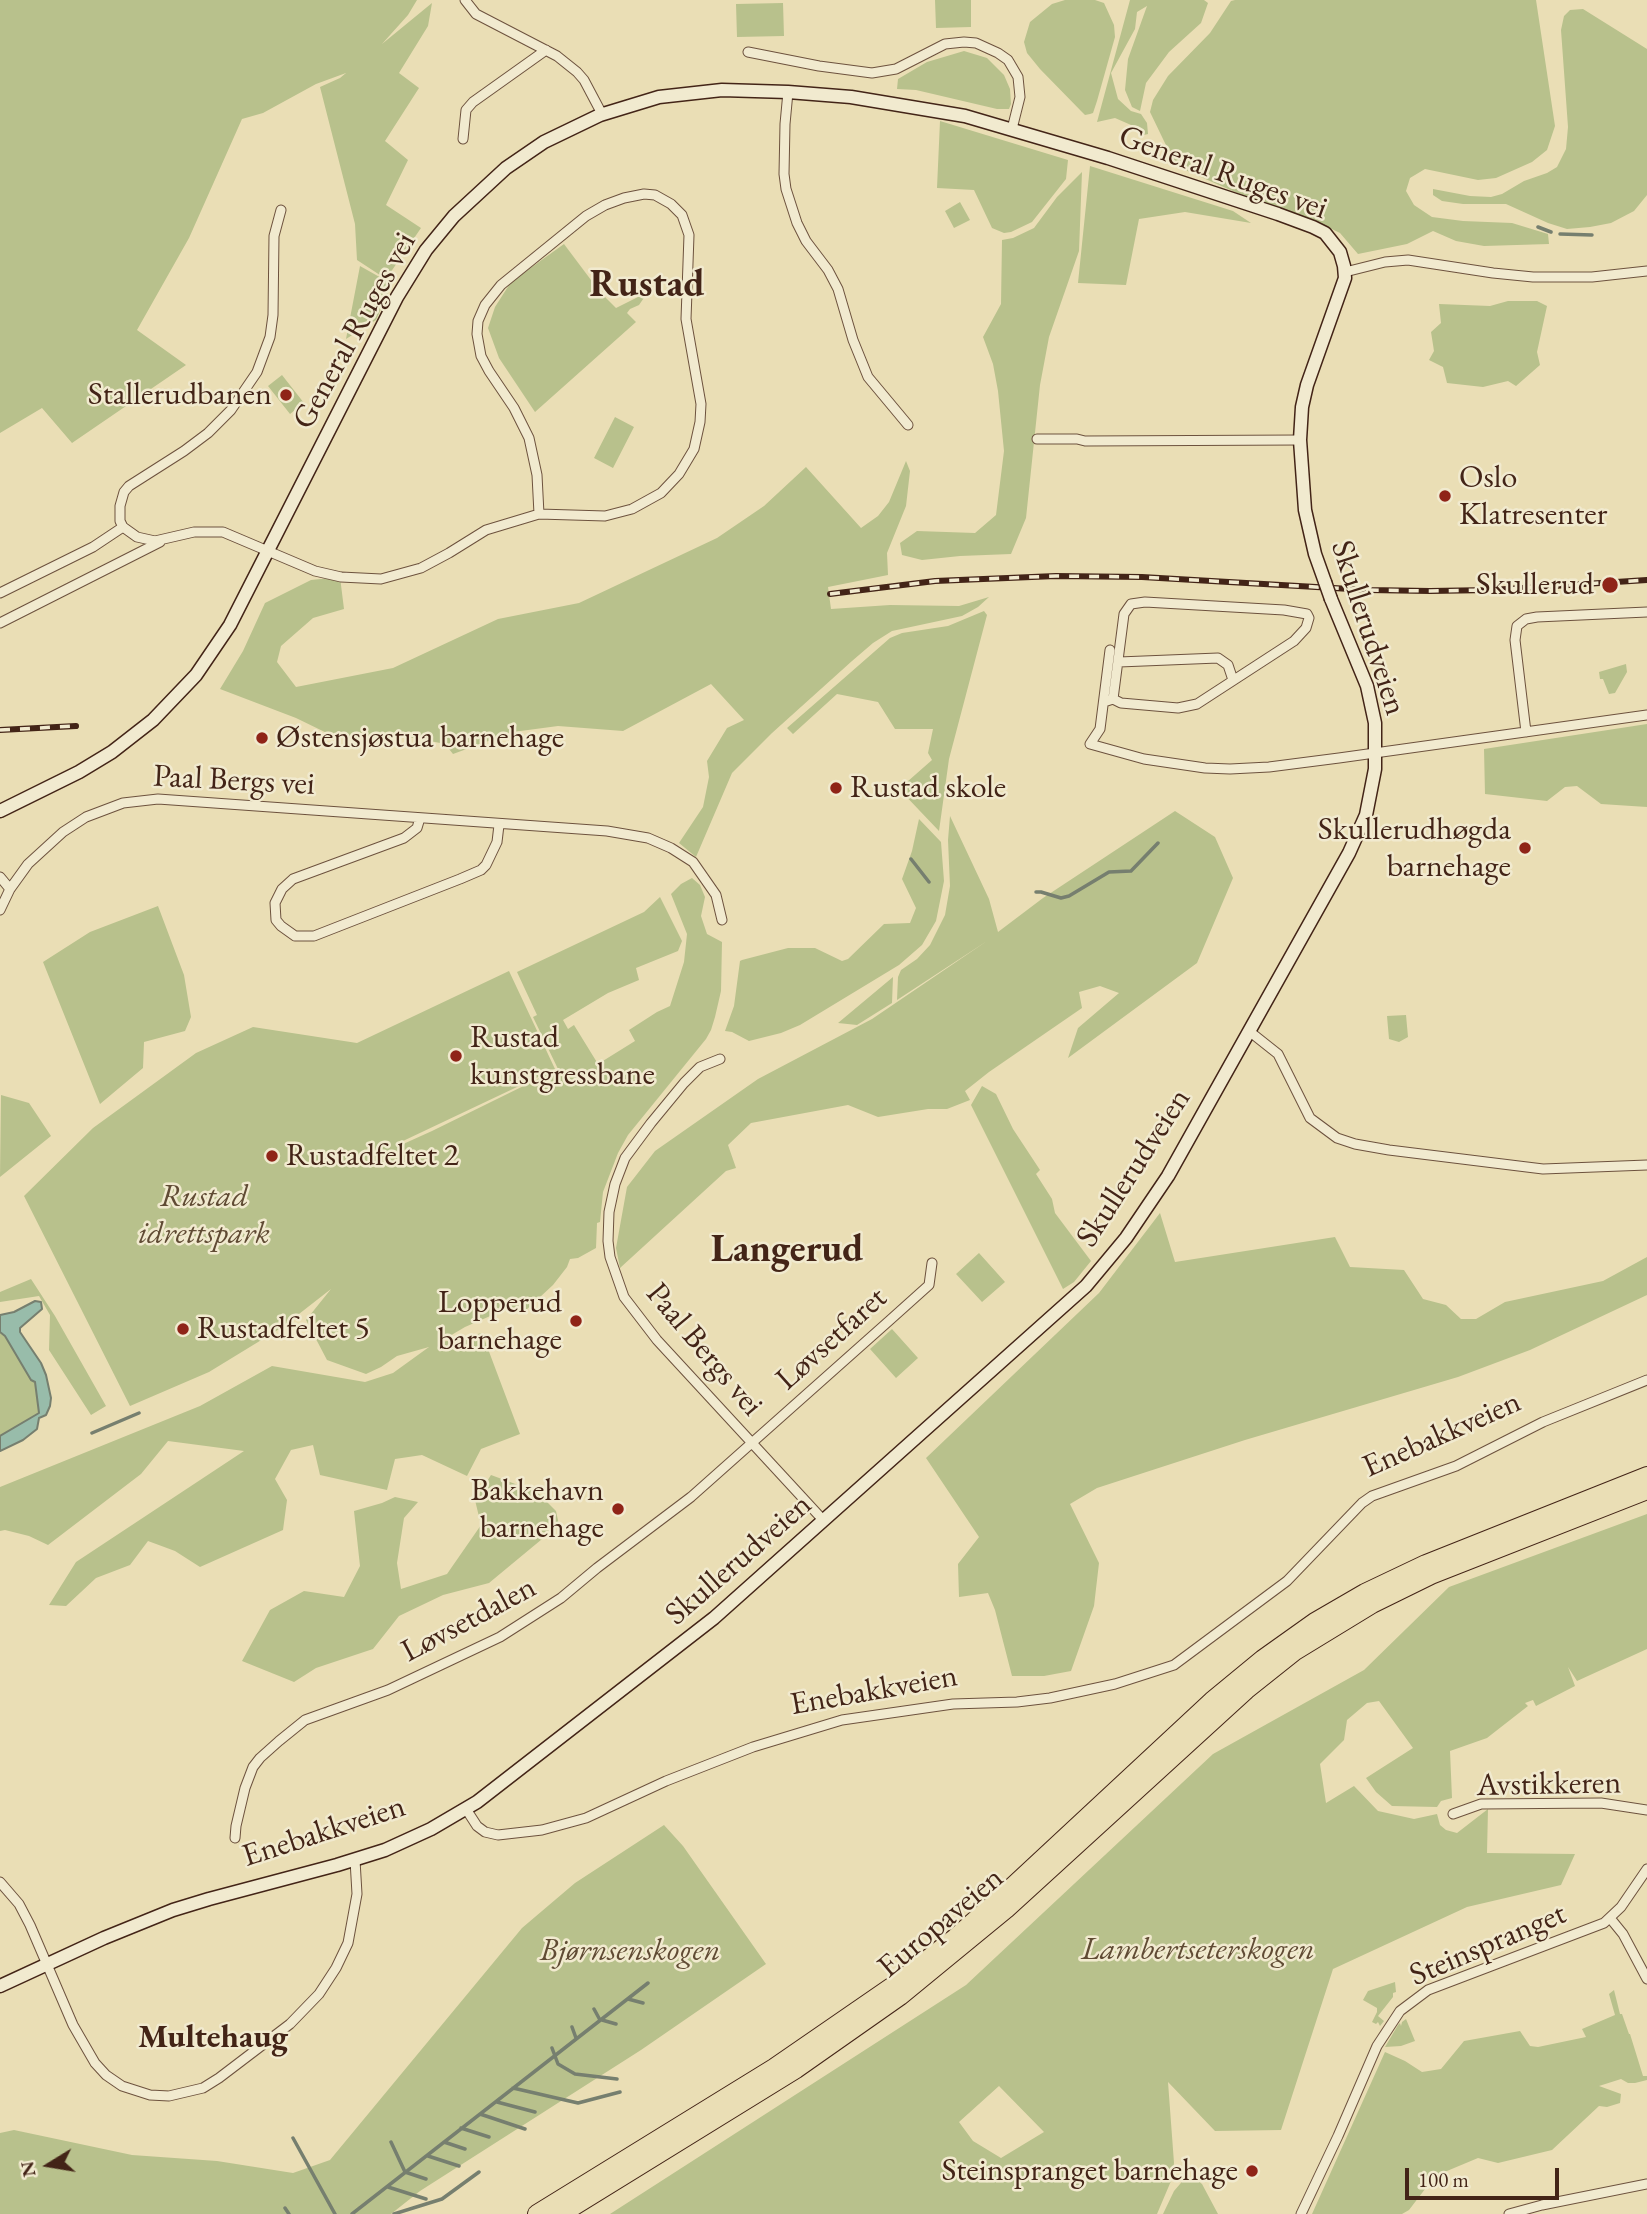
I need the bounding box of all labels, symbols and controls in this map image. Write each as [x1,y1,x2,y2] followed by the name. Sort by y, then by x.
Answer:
[1114,117,1332,229] street label: General Ruges vei
[285,226,425,436] street label: General Ruges vei
[590,263,704,309] district label: Rustad
[88,376,272,414] place label: Stallerudbanen
[278,387,294,403] marker: Stallerudbanen
[1459,459,1607,534] place label: Oslo Klatresenter
[1437,488,1453,504] marker: Oslo Klatresenter
[1322,536,1414,720] street label: Skullerudveien
[1476,566,1594,604] place label: Skullerud
[1600,575,1620,595] marker: Skullerud
[276,719,564,757] place label: Østensjøstua barnehage
[254,730,270,746] marker: Østensjøstua barnehage
[152,758,316,804] street label: Paal Bergs vei
[850,769,1006,807] place label: Rustad skole
[828,780,844,796] marker: Rustad skole
[1318,811,1511,886] place label: Skullerudhøgda barnehage
[1517,840,1533,856] marker: Skullerudhøgda barnehage
[470,1019,655,1094] place label: Rustad kunstgressbane
[448,1048,464,1064] marker: Rustad kunstgressbane
[1069,1082,1199,1254] street label: Skullerudveien
[286,1137,459,1175] place label: Rustadfeltet 2
[264,1148,280,1164] marker: Rustadfeltet 2
[138,1178,270,1253] park label: Rustad idrettspark
[711,1228,863,1274] district label: Langerud
[637,1276,771,1424] street label: Paal Bergs vei
[769,1279,895,1399] street label: Løvsetfaret
[438,1284,562,1359] place label: Lopperud barnehage
[197,1310,370,1348] place label: Rustadfeltet 5
[568,1313,584,1329] marker: Lopperud barnehage
[175,1321,191,1337] marker: Rustadfeltet 5
[1357,1383,1527,1487] street label: Enebakkveien
[470,1472,604,1547] place label: Bakkehavn barnehage
[658,1486,820,1634] street label: Skullerudveien
[610,1501,626,1517] marker: Bakkehavn barnehage
[395,1569,543,1671] street label: Løvsetdalen
[787,1657,961,1725] street label: Enebakkveien
[1476,1765,1622,1805] street label: Avstikkeren
[238,1788,410,1876] street label: Enebakkveien
[870,1859,1012,1987] street label: Europaveien
[1404,1895,1572,1995] street label: Steinspranget
[1081,1931,1315,1969] park label: Lambertseterskogen
[540,1932,720,1970] park label: Bjørnsenskogen
[138,2018,288,2058] district label: Multehaug
[14,2130,84,2200] north arrow
[941,2152,1238,2190] place label: Steinspranget barnehage
[1409,2154,1563,2198] scale bar
[14,2159,42,2179] text: N
[1244,2163,1260,2179] marker: Steinspranget barnehage
[1418,2166,1469,2193] text: 100 m

